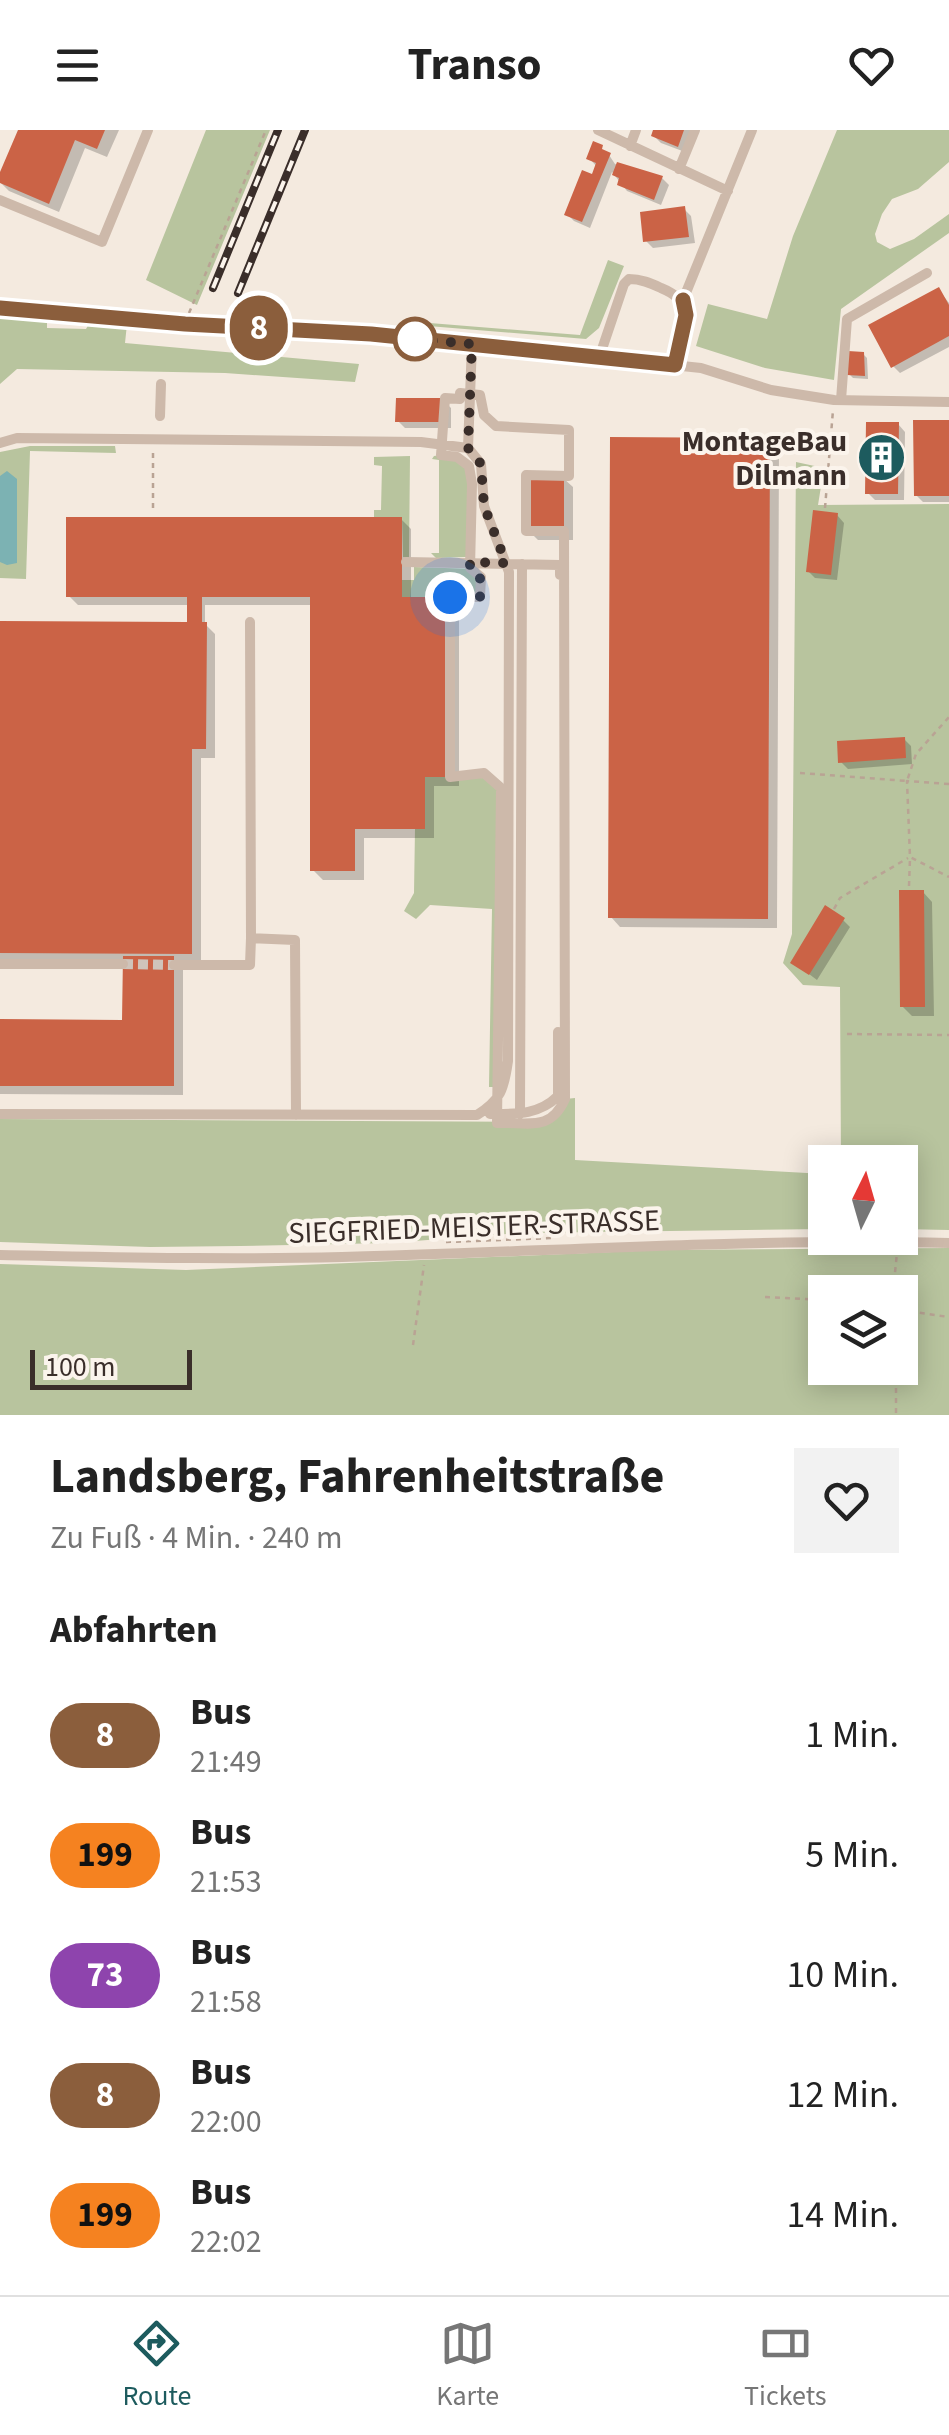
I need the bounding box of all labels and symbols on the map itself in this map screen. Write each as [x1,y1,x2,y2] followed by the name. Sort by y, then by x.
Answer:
[226,296,292,360] line badge: 8
[394,318,436,360] unlabelled marker
[682,420,847,497] place label: MontageBau Dilmann
[856,432,908,484] building icon: MontageBau Dilmann
[425,572,475,622] your location
[808,1145,918,1255] north arrow
[288,1199,660,1255] street label: SIEGFRIED-MEISTER-STRASSE
[30,1345,192,1390] scale bar

